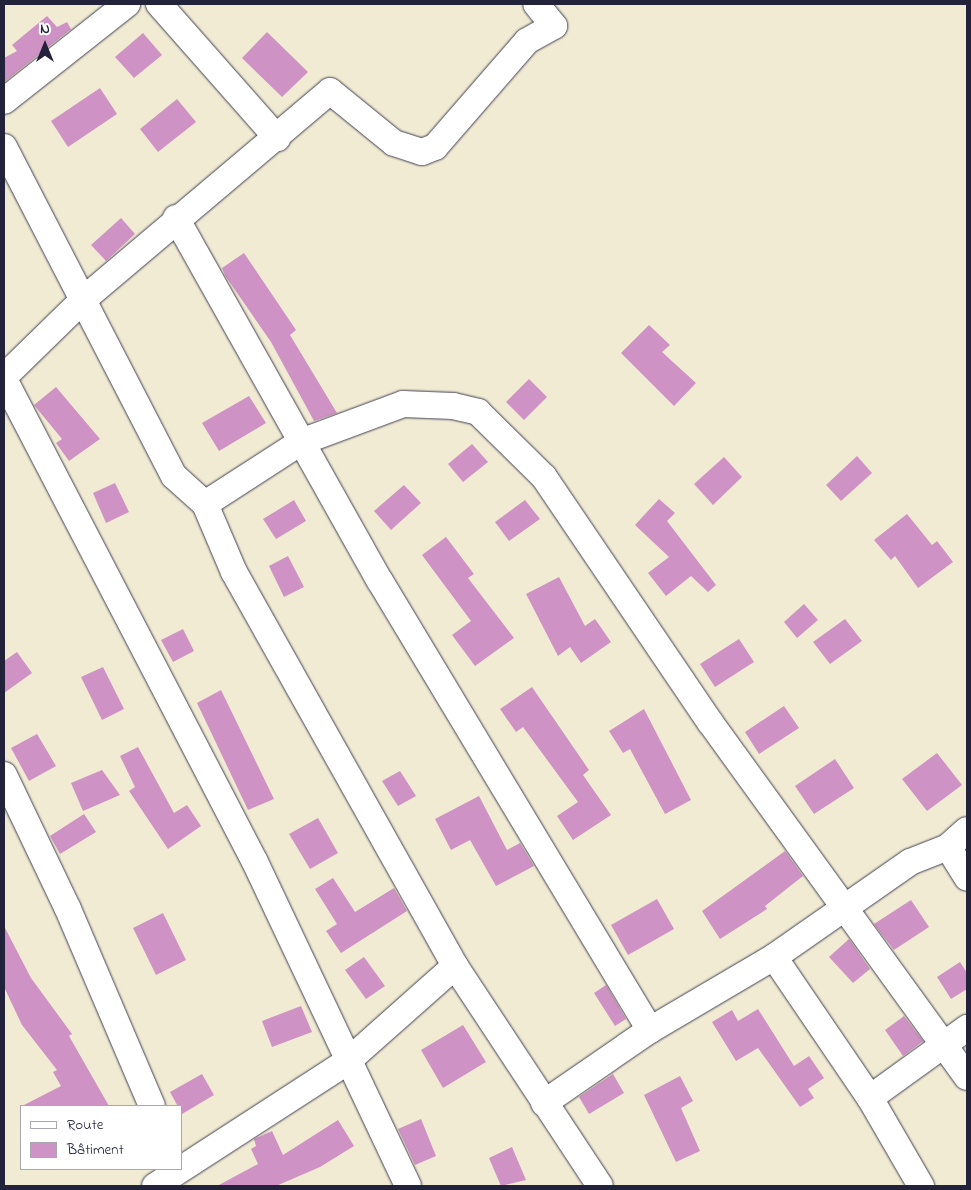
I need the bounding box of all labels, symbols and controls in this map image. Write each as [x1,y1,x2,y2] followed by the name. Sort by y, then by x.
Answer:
[40,19,50,40] text: N
[20,20,70,70] north arrow
[20,1105,182,1170] legend
[67,1114,103,1136] text: Route
[67,1139,124,1161] text: Bâtiment

